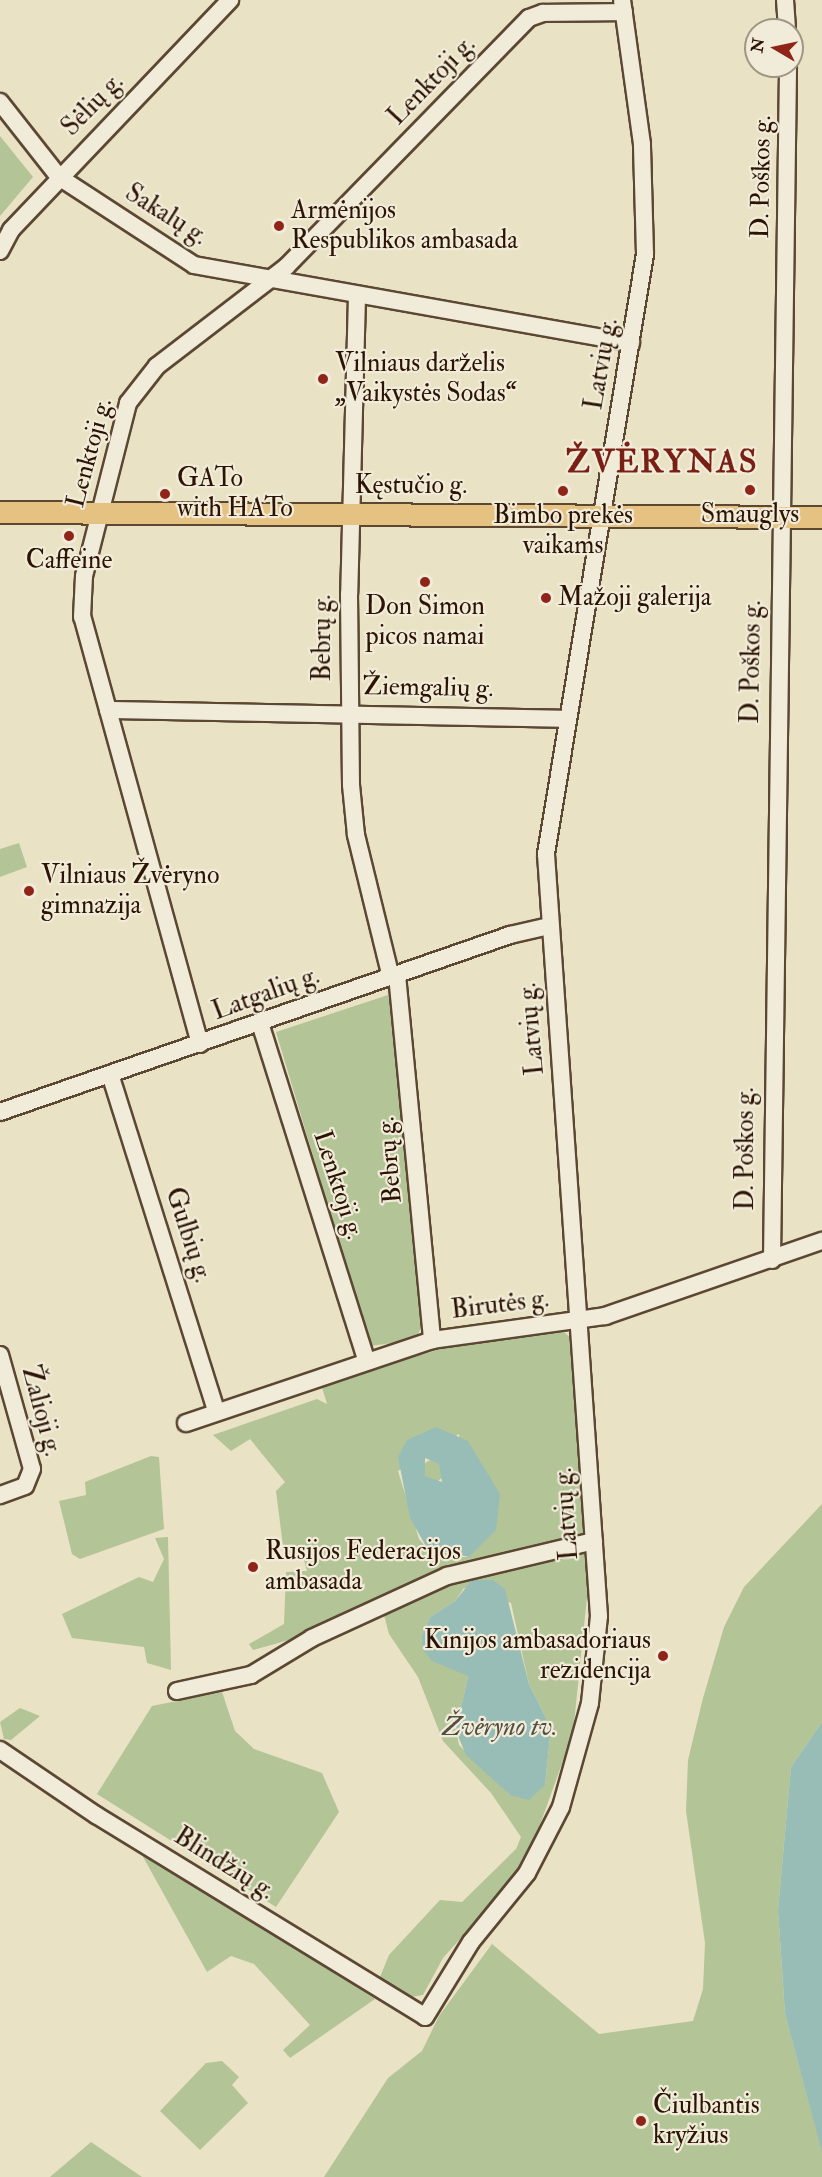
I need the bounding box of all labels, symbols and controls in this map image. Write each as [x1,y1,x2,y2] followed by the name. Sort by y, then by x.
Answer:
[744,18,804,78] north arrow
[382,30,482,132] street label: Lenktoji g.
[747,37,769,54] text: N
[56,67,130,143] street label: Sėlių g.
[745,115,779,239] street label: D. Poškos g.
[119,178,213,252] street label: Sakalų g.
[291,195,518,256] place label: Armėnijos Respublikos ambasada
[272,219,286,233] marker: Armėnijos Respublikos ambasada
[579,316,625,412] street label: Latvių g.
[335,348,517,410] place label: Vilniaus darželis „Vaikystės Sodas“
[316,372,330,386] marker: Vilniaus darželis „Vaikystės Sodas“
[60,395,120,511] street label: Lenktoji g.
[566,443,758,481] district label: ŽVĖRYNAS
[177,463,293,524] place label: GATo with HATo
[355,470,467,502] street label: Kęstučio g.
[743,483,757,497] marker: Smauglys
[556,484,570,498] marker: Bimbo prekės vaikams
[158,487,172,501] marker: GATo with HATo
[701,499,799,531] place label: Smauglys
[493,500,633,562] place label: Bimbo prekės vaikams
[62,529,76,543] marker: Caffeine
[26,545,112,577] place label: Caffeine
[418,575,432,589] marker: Don Simon picos namai
[558,582,711,614] place label: Mažoji galerija
[365,591,485,652] place label: Don Simon picos namai
[539,591,553,605] marker: Mažoji galerija
[307,595,339,681] street label: Bebrų g.
[735,600,769,724] street label: D. Poškos g.
[362,671,494,705] street label: Žiemgalių g.
[41,860,219,922] place label: Vilniaus Žvėryno gimnazija
[22,884,36,898] marker: Vilniaus Žvėryno gimnazija
[208,960,324,1028] street label: Latgalių g.
[512,982,552,1076] street label: Latvių g.
[730,1087,762,1211] street label: D. Poškos g.
[371,1115,409,1205] street label: Bebrų g.
[306,1127,370,1243] street label: Lenktoji g.
[158,1184,218,1286] street label: Gulbių g.
[449,1284,551,1326] street label: Birutės g.
[14,1362,68,1460] street label: Žalioji g.
[548,1467,586,1561] street label: Latvių g.
[265,1536,461,1598] place label: Rusijos Federacijos ambasada
[246,1560,260,1574] marker: Rusijos Federacijos ambasada
[424,1625,651,1686] place label: Kinijos ambasadoriaus rezidencija
[656,1649,670,1663] marker: Kinijos ambasadoriaus rezidencija
[443,1711,557,1743] water label: Žvėryno tv.
[168,1821,280,1907] street label: Blindžių g.
[653,2090,760,2152] place label: Čiulbantis kryžius
[634,2114,648,2128] marker: Čiulbantis kryžius

